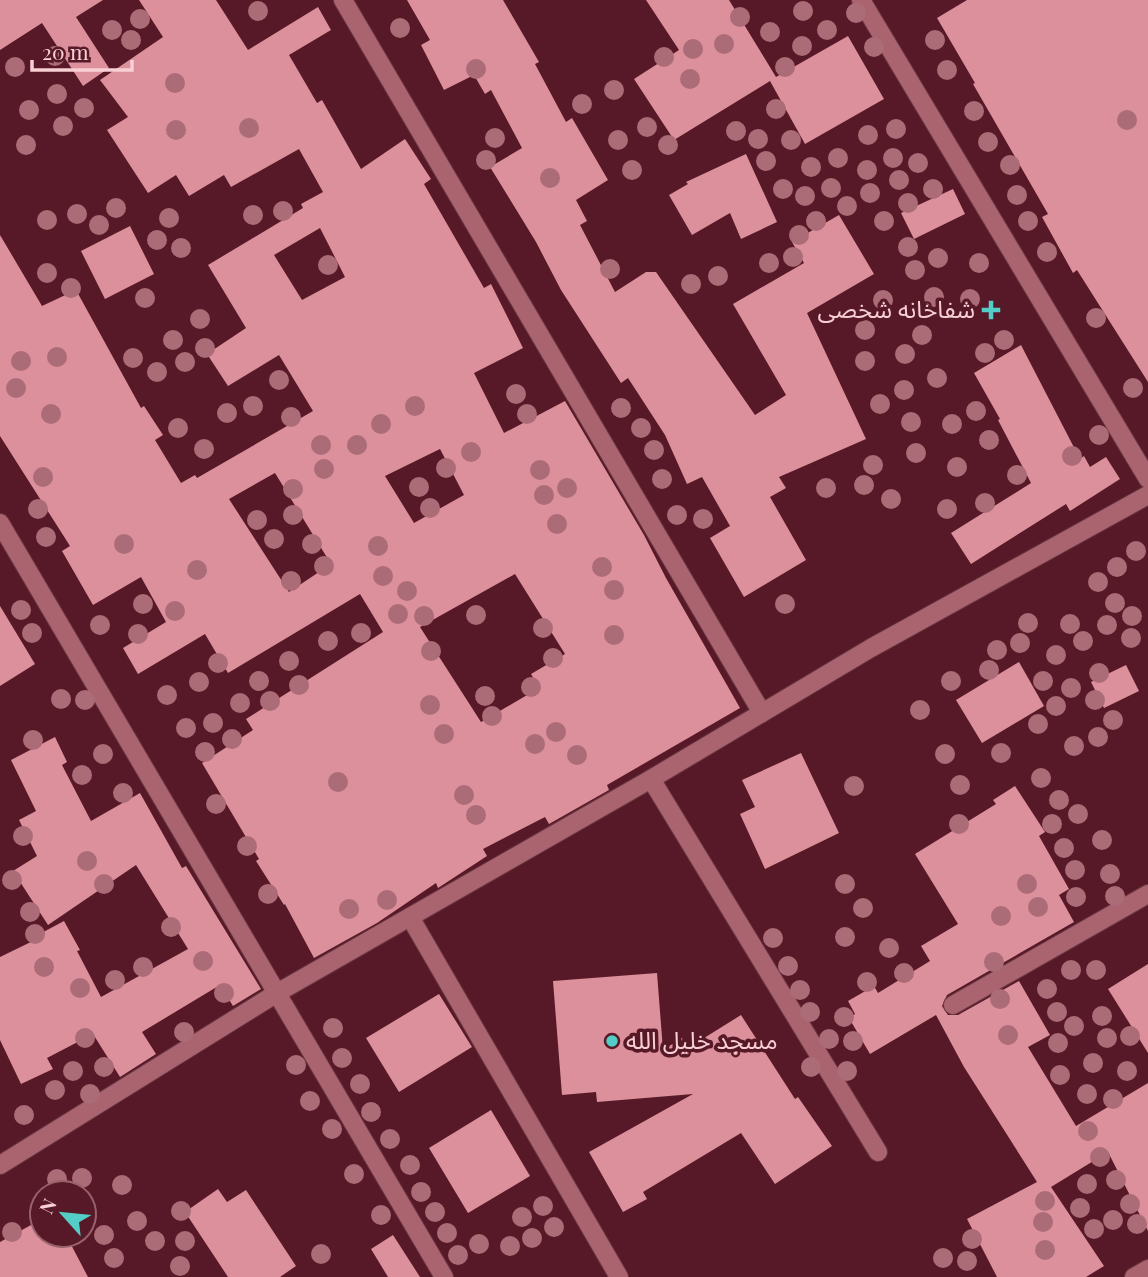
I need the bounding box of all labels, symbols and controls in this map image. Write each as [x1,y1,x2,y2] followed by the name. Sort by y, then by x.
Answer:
[32,28,131,72] scale bar
[42,37,89,65] text: 20 m
[818,292,975,324] place label: شفاخانه شخصی
[981,300,1001,320] marker: شفاخانه شخصی
[626,1023,778,1055] place label: مسجد خلیل الله
[604,1033,620,1049] marker: مسجد خلیل الله
[28,1179,98,1249] north arrow
[32,1194,62,1218] text: N

